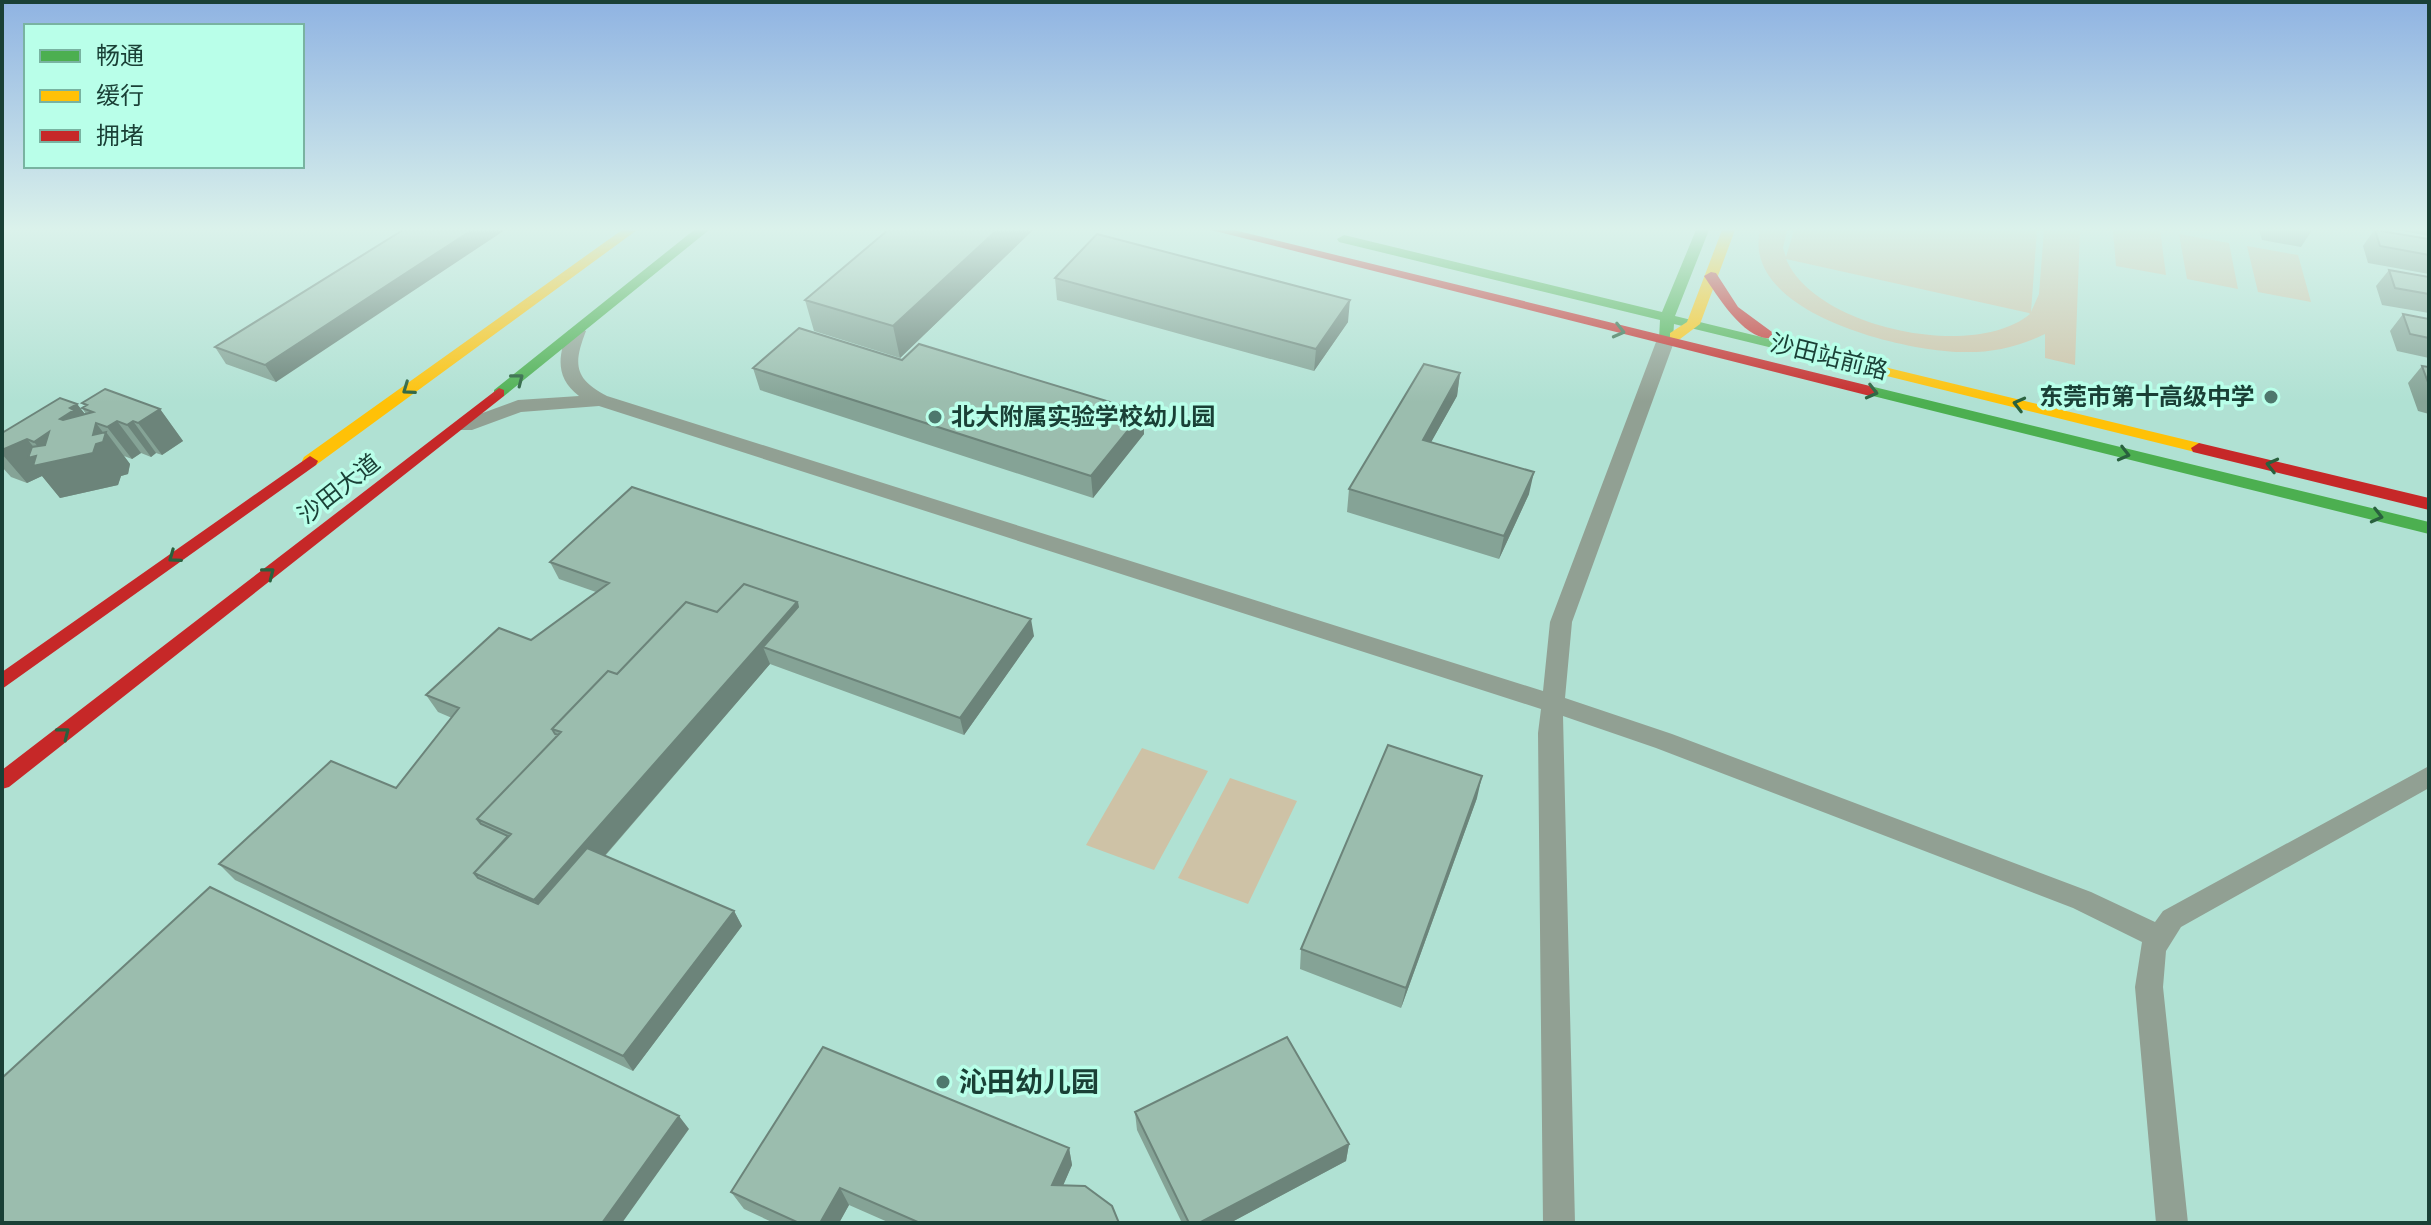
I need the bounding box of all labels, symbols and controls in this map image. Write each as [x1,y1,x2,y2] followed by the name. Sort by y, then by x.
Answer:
[24,24,304,168] legend
[96,40,144,69] text: 畅通
[96,80,144,109] text: 缓行
[96,120,144,149] text: 拥堵
[1612,322,1625,339] one-way arrow
[1768,327,1891,384] street label: 沙田站前路
[509,374,524,388] one-way arrow
[402,379,416,394] one-way arrow
[2039,381,2255,410] place label: 东莞市第十高级中学
[1864,383,1878,400] one-way arrow
[2262,388,2280,406] marker: 东莞市第十高级中学
[2013,396,2027,413] one-way arrow
[951,401,1215,430] place label: 北大附属实验学校幼儿园
[926,408,944,426] marker: 北大附属实验学校幼儿园
[2117,445,2131,462] one-way arrow
[291,447,385,529] street label: 沙田大道
[2265,458,2279,475] one-way arrow
[2369,506,2383,523] one-way arrow
[168,548,183,562] one-way arrow
[260,569,275,583] one-way arrow
[55,728,70,742] one-way arrow
[959,1064,1099,1098] place label: 沁田幼儿园
[934,1073,952,1091] marker: 沁田幼儿园

